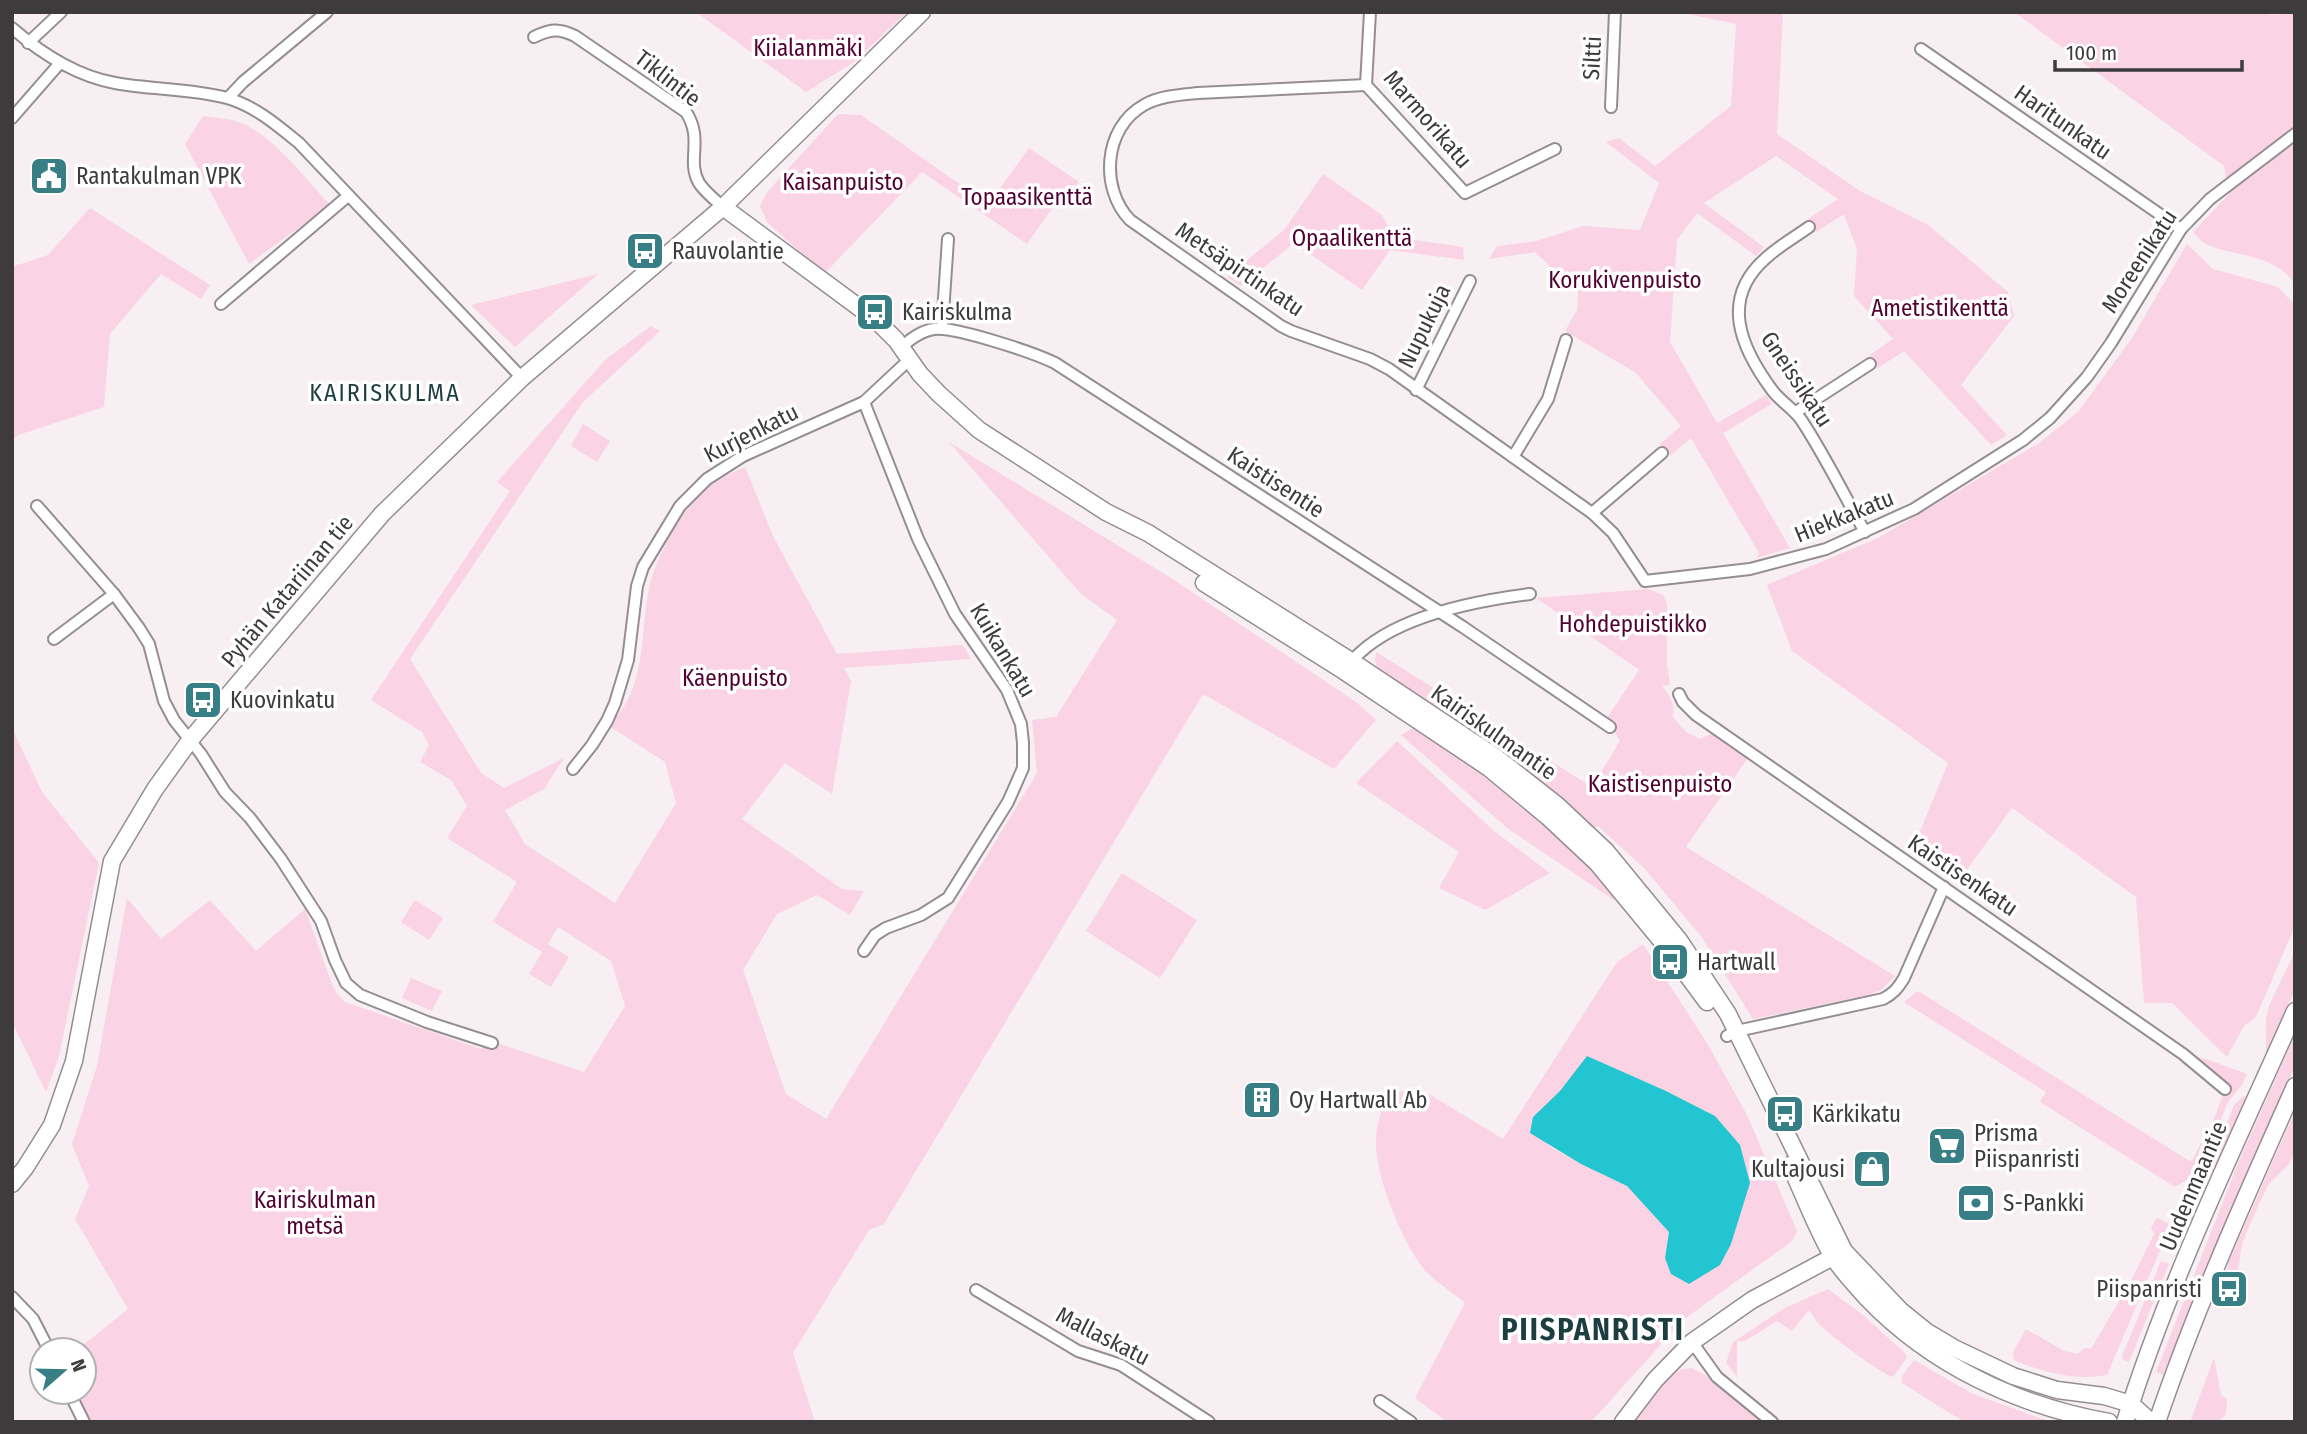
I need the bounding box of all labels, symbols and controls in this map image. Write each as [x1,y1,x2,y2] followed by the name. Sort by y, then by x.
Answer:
[2055,28,2242,72] scale bar
[753,34,863,62] park label: Kiialanmäki
[1577,35,1607,81] street label: Siltti
[2066,40,2117,66] text: 100 m
[629,44,707,112] street label: Tiklintie
[1378,64,1478,174] street label: Marmorikatu
[2009,78,2117,166] street label: Haritunkatu
[28,155,70,197] public building icon: Rantakulman VPK
[76,162,242,190] place label: Rantakulman VPK
[782,168,904,196] park label: Kaisanpuisto
[961,183,1093,211] park label: Topaasikenttä
[2095,204,2183,318] street label: Moreenikatu
[1170,216,1310,322] street label: Metsäpirtinkatu
[1292,224,1412,252] park label: Opaalikenttä
[624,230,666,272] bus stop icon: Rauvolantie
[672,237,784,265] place label: Rauvolantie
[1548,266,1702,294] park label: Korukivenpuisto
[1392,279,1456,373] street label: Nupukuja
[854,291,896,333] bus stop icon: Kairiskulma
[1871,294,2009,322] park label: Ametistikenttä
[902,298,1012,326] place label: Kairiskulma
[1755,326,1839,432] street label: Gneissikatu
[309,379,461,407] district label: KAIRISKULMA
[699,397,803,469] street label: Kurjenkatu
[1222,440,1330,524] street label: Kaistisentie
[1790,483,1898,549] street label: Hiekkakatu
[215,509,359,673] street label: Pyhän Katariinan tie
[964,598,1042,702] street label: Kuikankatu
[1559,610,1707,638] park label: Hohdepuistikko
[682,664,788,692] park label: Käenpuisto
[1426,678,1562,786] street label: Kairiskulmantie
[182,679,224,721] bus stop icon: Kuovinkatu
[230,686,335,714] place label: Kuovinkatu
[1588,770,1732,798] park label: Kaistisenpuisto
[1903,828,2023,922] street label: Kaistisenkatu
[1649,941,1691,983] bus stop icon: Hartwall
[1697,948,1776,976] place label: Hartwall
[1241,1079,1283,1121] building icon: Oy Hartwall Ab
[1289,1086,1428,1114] place label: Oy Hartwall Ab
[1764,1093,1806,1135] bus stop icon: Kärkikatu
[1812,1100,1901,1128] place label: Kärkikatu
[2153,1117,2233,1255] street label: Uudenmaantie
[1974,1119,2080,1173] place label: Prisma Piispanristi
[1926,1125,1968,1167] supermarket icon: Prisma Piispanristi
[1851,1148,1893,1190] shop icon: Kultajousi
[1751,1155,1845,1183] place label: Kultajousi
[1955,1182,1997,1224] bank icon: S-Pankki
[254,1186,376,1240] park label: Kairiskulman metsä
[2003,1189,2084,1217] place label: S-Pankki
[2208,1268,2250,1310] bus stop icon: Piispanristi
[2096,1275,2202,1303] place label: Piispanristi
[1051,1300,1155,1372] street label: Mallaskatu
[1501,1312,1685,1348] district label: PIISPANRISTI
[28,1336,98,1406] north arrow
[66,1356,91,1375] text: N

